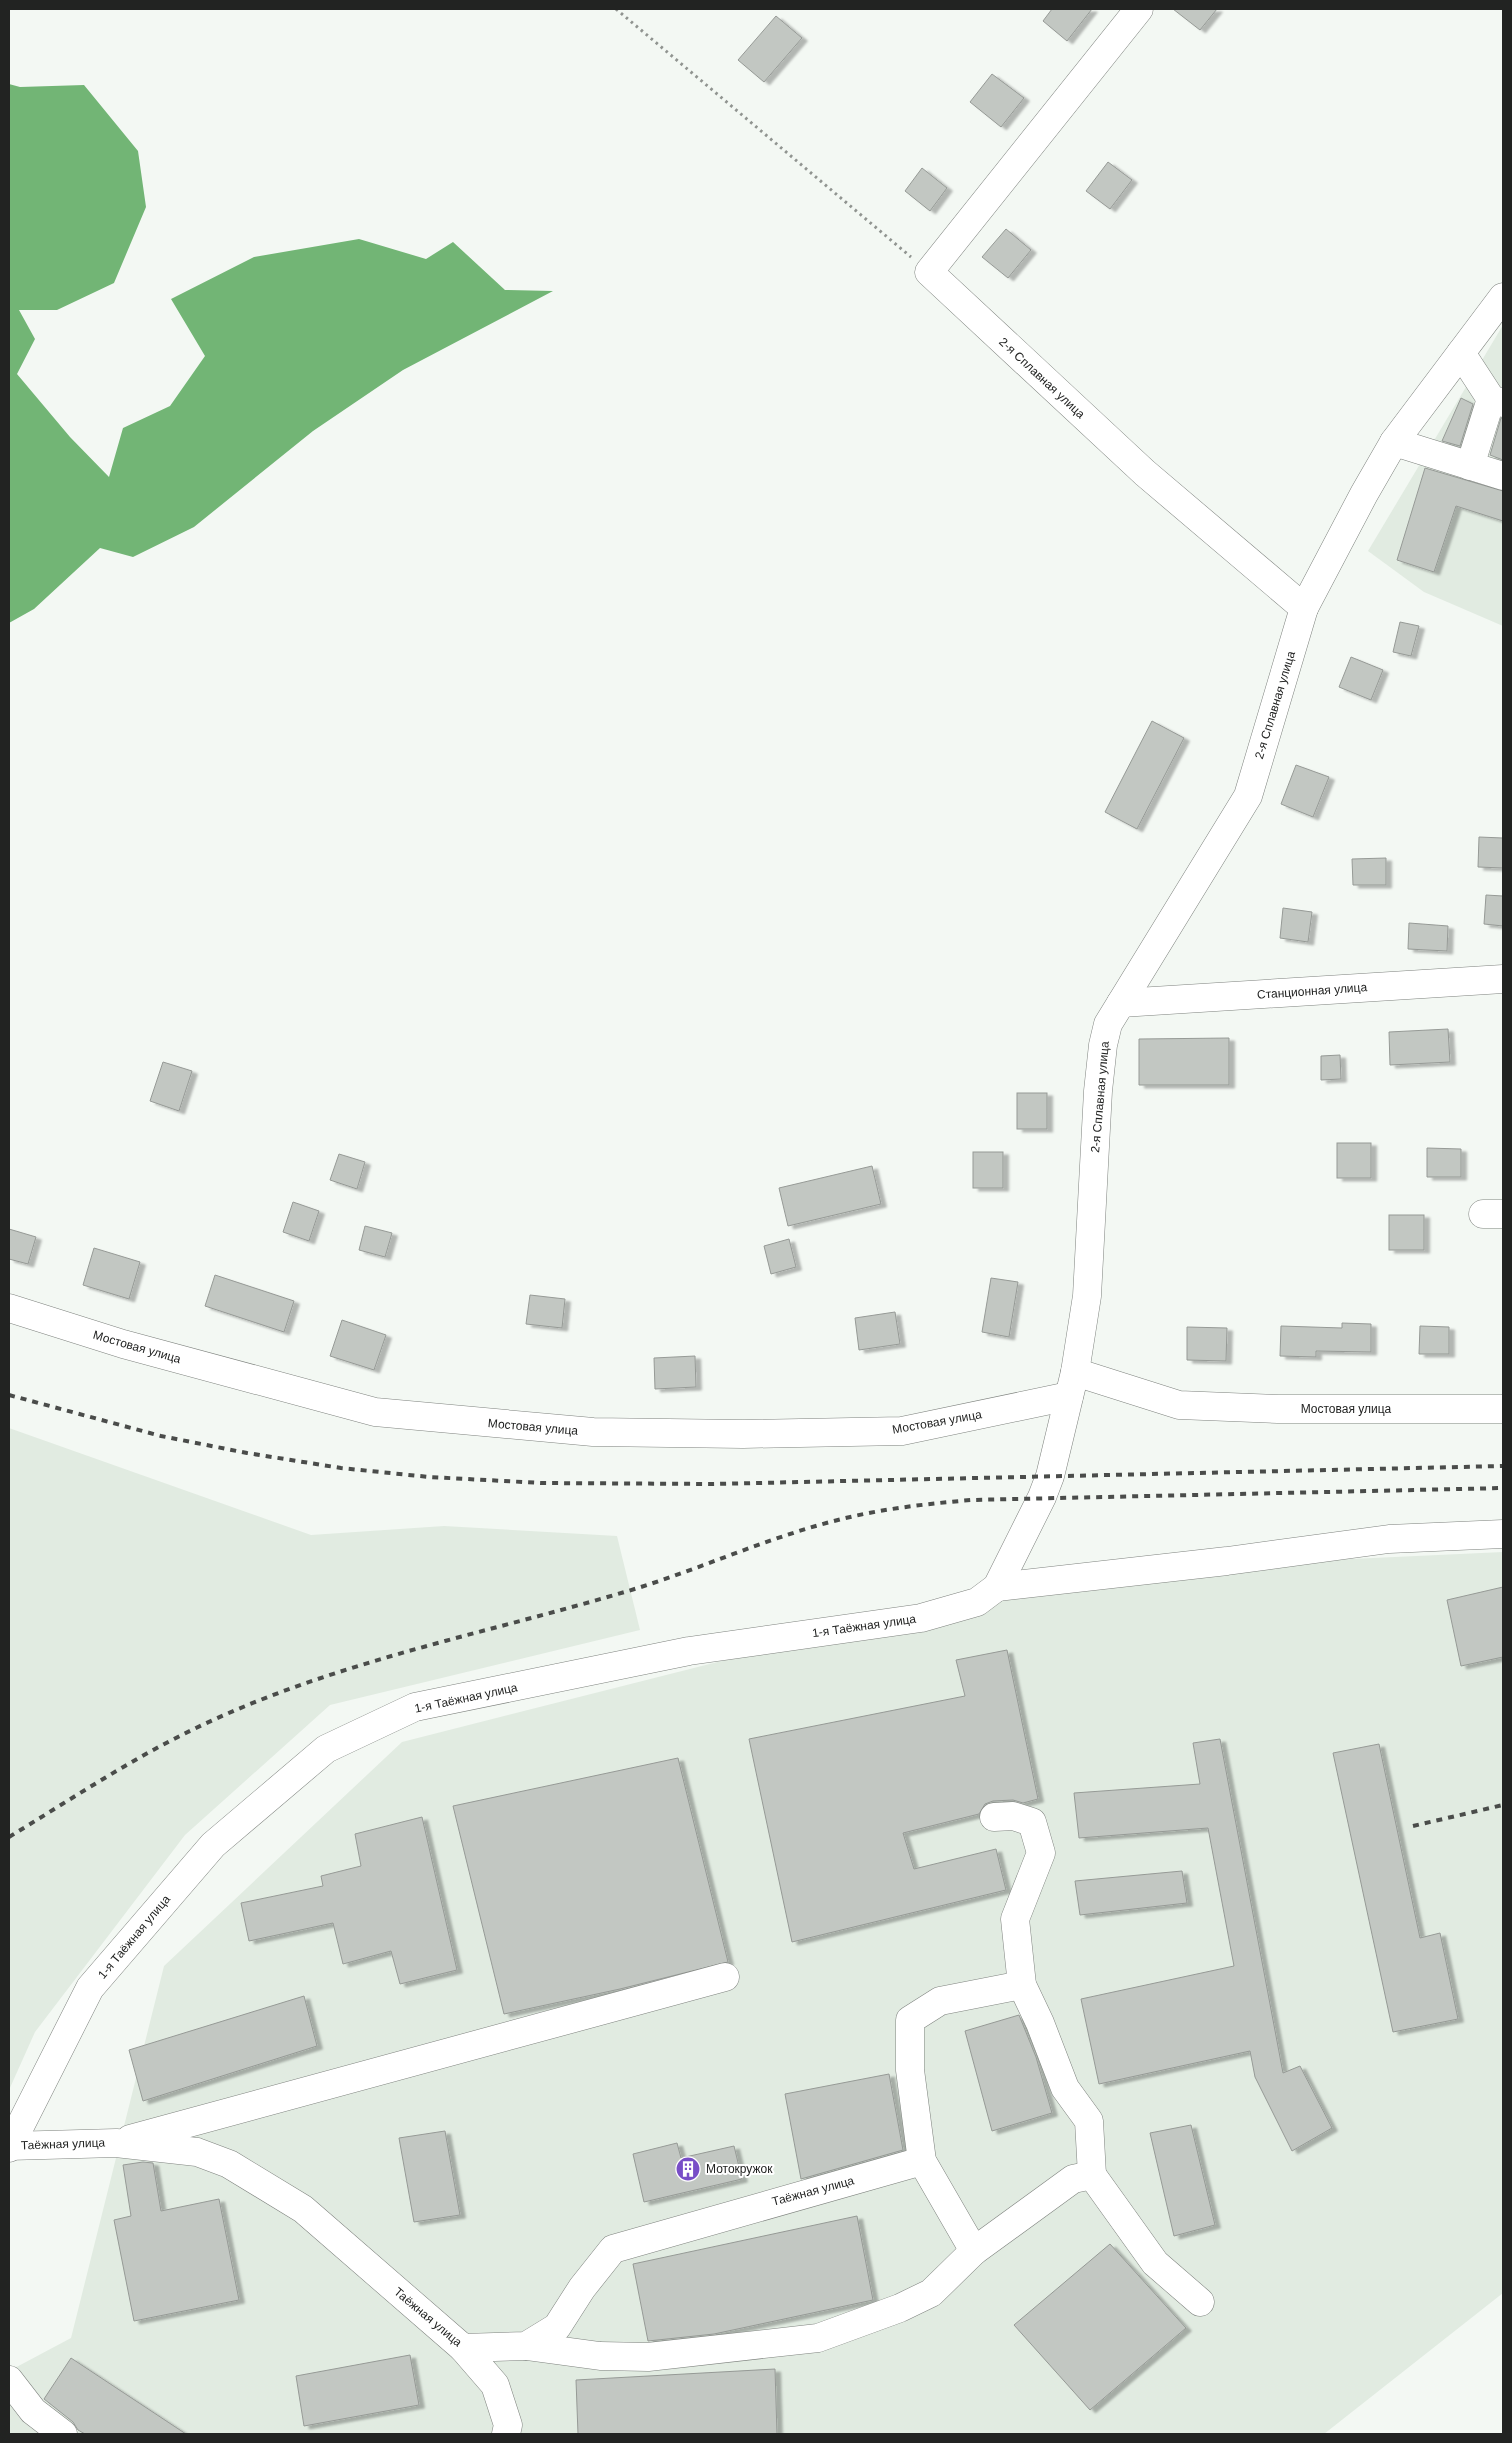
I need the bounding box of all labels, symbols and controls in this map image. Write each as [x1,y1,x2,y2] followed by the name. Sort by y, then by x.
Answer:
[996,335,1088,421] street label: 2-я Сплавная улица
[1252,649,1298,761] street label: 2-я Сплавная улица
[1256,980,1368,1002] street label: Станционная улица
[1088,1040,1112,1153] street label: 2-я Сплавная улица
[92,1328,183,1366] street label: Мостовая улица
[1301,1402,1392,1416] street label: Мостовая улица
[891,1407,983,1437] street label: Мостовая улица
[487,1416,579,1438] street label: Мостовая улица
[811,1612,917,1640] street label: 1-я Таёжная улица
[413,1680,519,1716] street label: 1-я Таёжная улица
[95,1892,173,1982] street label: 1-я Таёжная улица
[21,2136,106,2152] street label: Таёжная улица
[675,2156,701,2182] building icon: Мотокружок
[706,2162,773,2176] place label: Мотокружок
[770,2173,856,2209] street label: Таёжная улица
[391,2285,465,2350] street label: Таёжная улица

